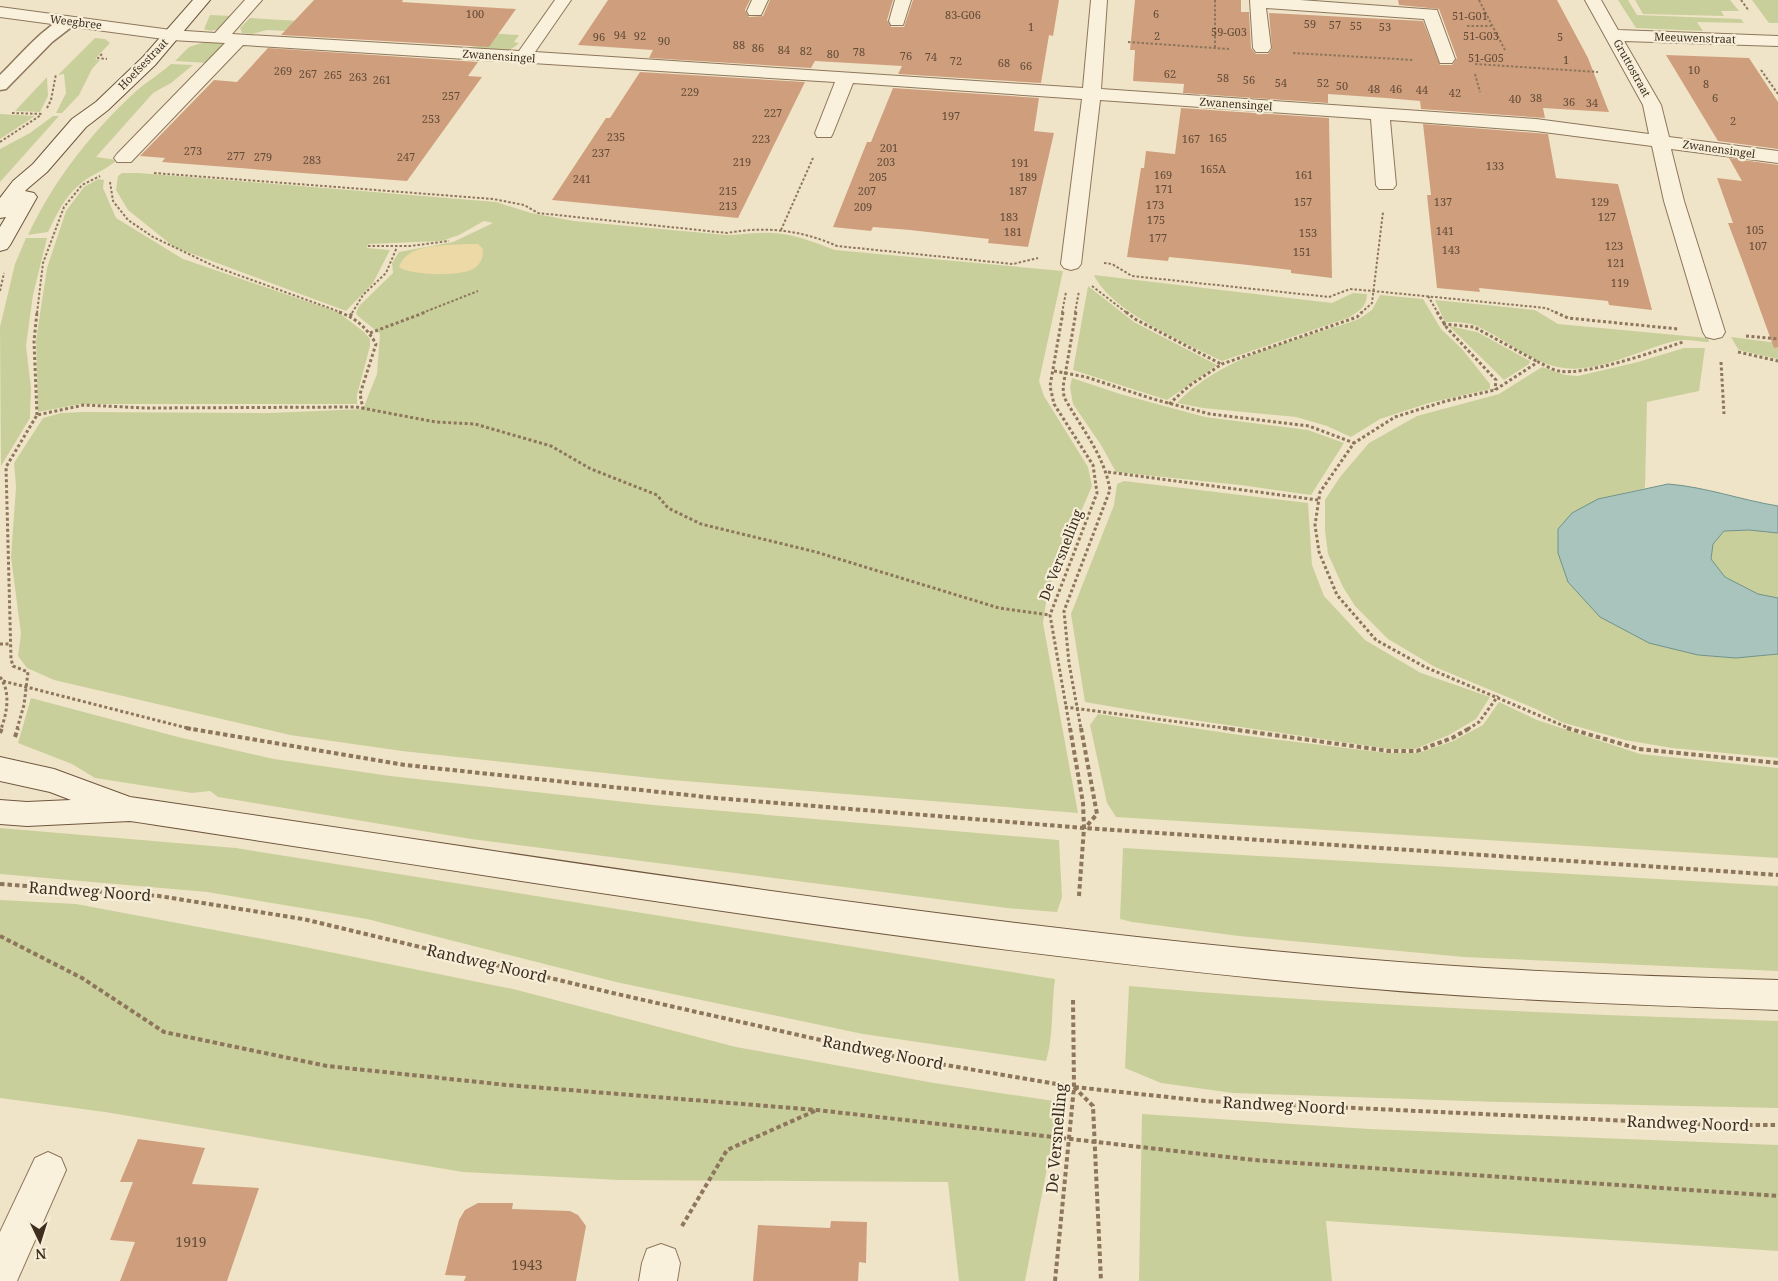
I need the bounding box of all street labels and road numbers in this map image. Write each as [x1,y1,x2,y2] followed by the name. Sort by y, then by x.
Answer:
[49,11,103,32] street label: Weegbree
[1654,29,1736,46] street label: Meeuwenstraat
[114,35,171,93] street label: Hoefsestraat
[1610,36,1655,100] street label: Gruttostraat
[462,45,537,66] street label: Zwanensingel
[1199,93,1274,114] street label: Zwanensingel
[1682,136,1757,161] street label: Zwanensingel
[1034,506,1087,603] street label: De Versnelling
[28,876,152,906] street label: Randweg Noord
[425,938,549,988] street label: Randweg Noord
[821,1029,946,1075] street label: Randweg Noord
[1040,1082,1072,1194] street label: De Versnelling
[1222,1091,1346,1119] street label: Randweg Noord
[1626,1110,1750,1136] street label: Randweg Noord

